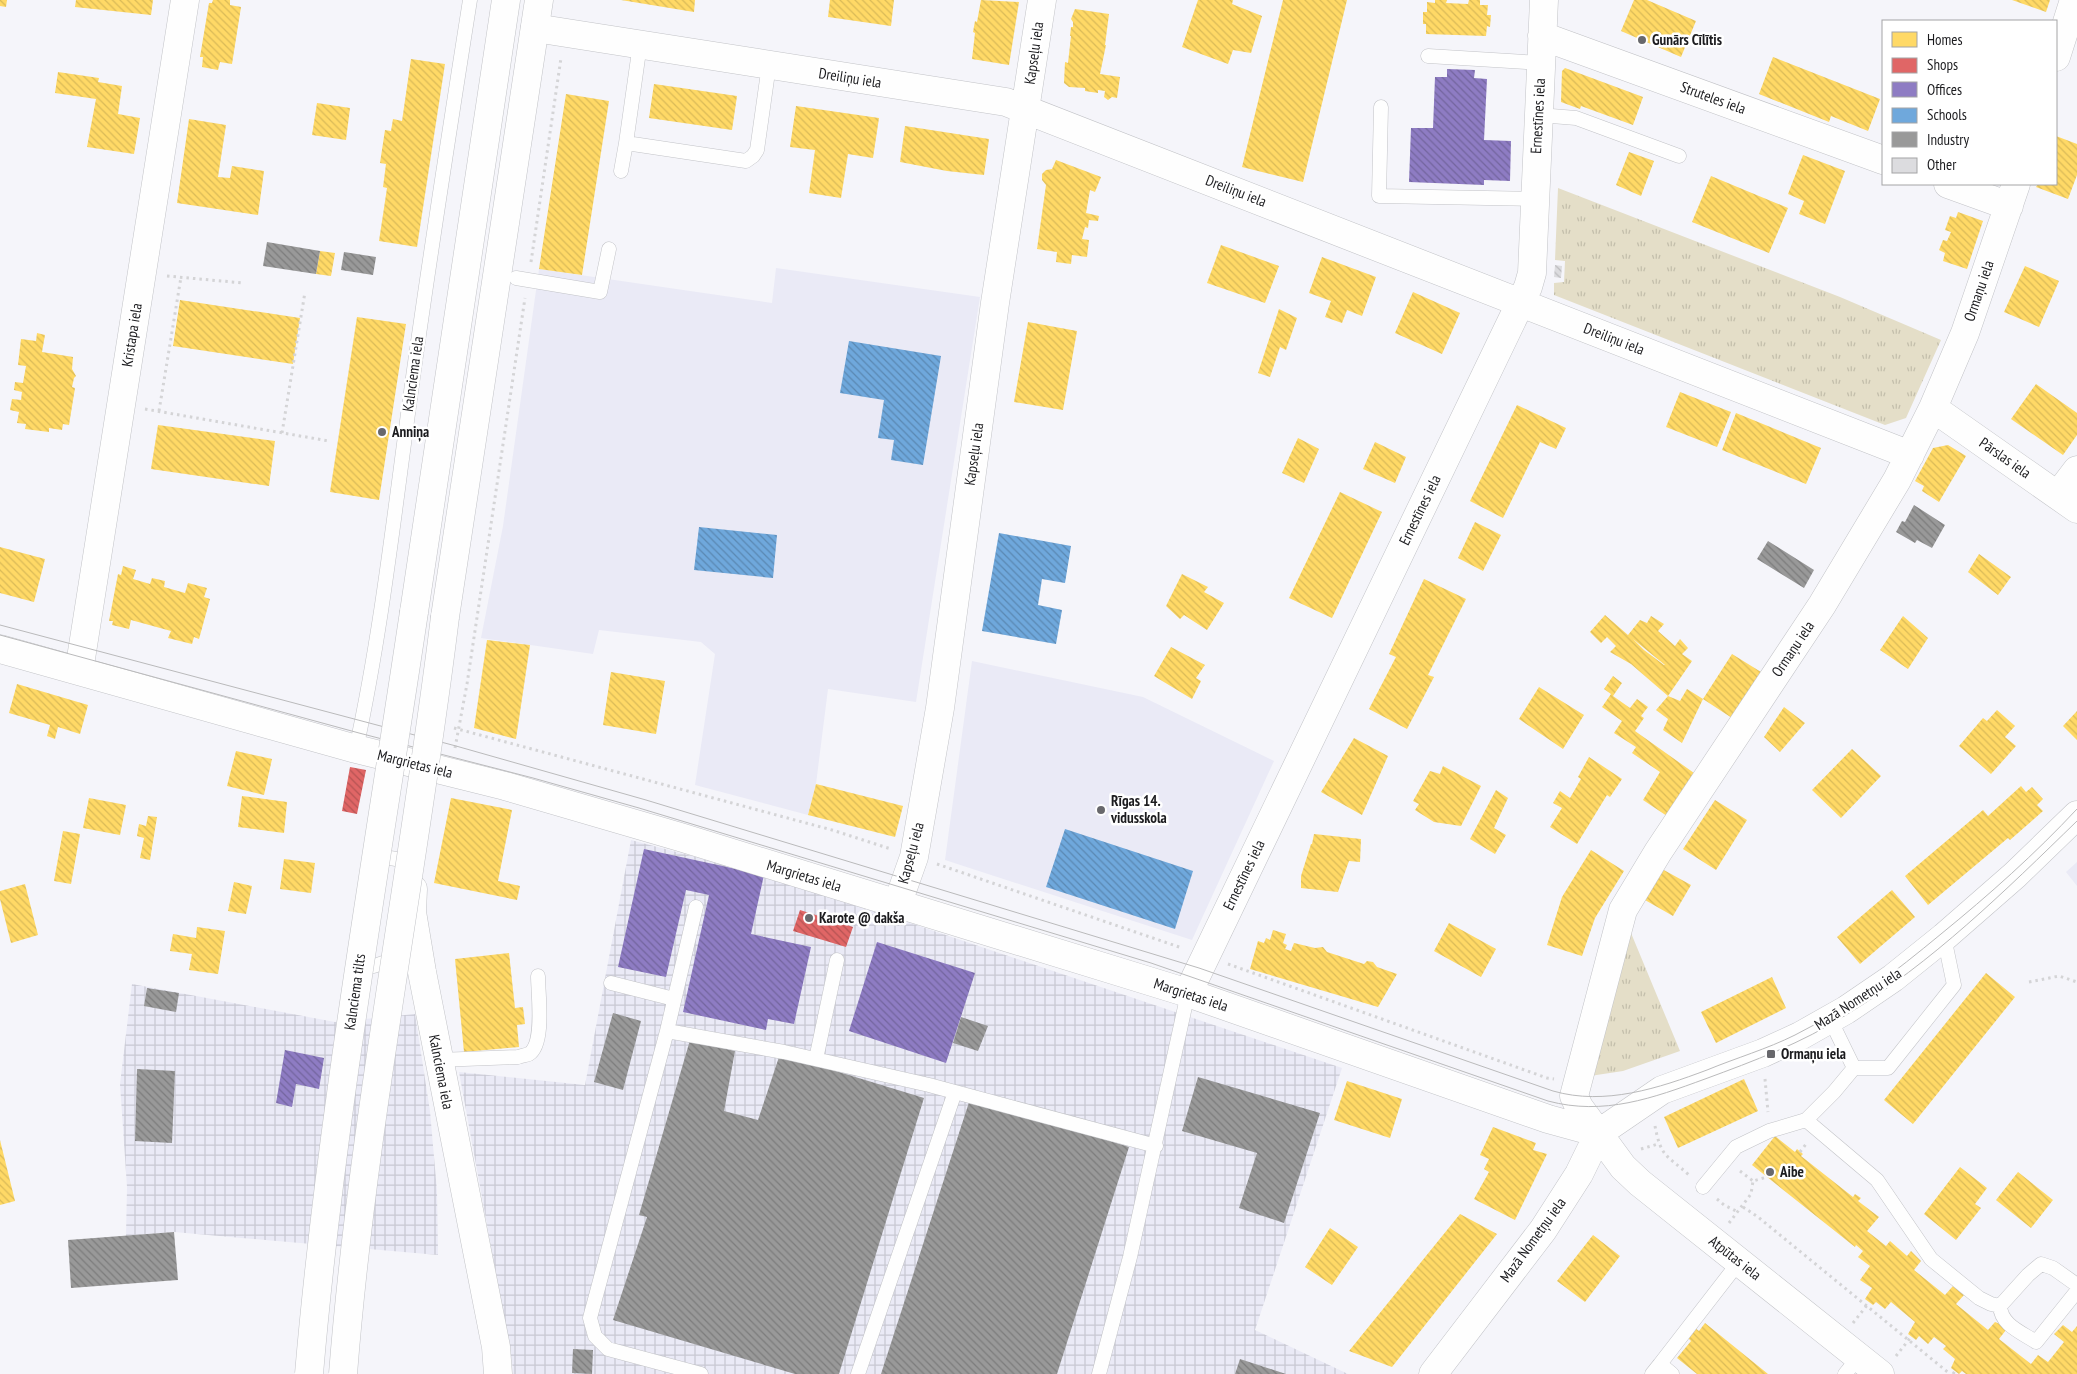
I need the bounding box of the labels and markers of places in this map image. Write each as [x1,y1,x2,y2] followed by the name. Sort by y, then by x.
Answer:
[1652,30,1722,49] place label: Gunārs Cīlītis
[1636,34,1648,46] marker: Gunārs Cīlītis
[391,422,429,442] place label: Anniņa
[376,426,388,438] marker: Anniņa
[1110,791,1167,827] place label: Rīgas 14. vidusskola
[1095,804,1107,816] marker: Rīgas 14. vidusskola
[819,908,905,927] place label: Karote @ dakša
[803,912,815,924] marker: Karote @ dakša
[1781,1044,1846,1064] place label: Ormaņu iela
[1765,1048,1777,1060] marker: Ormaņu iela
[1779,1162,1804,1181] place label: Aibe
[1764,1166,1776,1178] marker: Aibe

